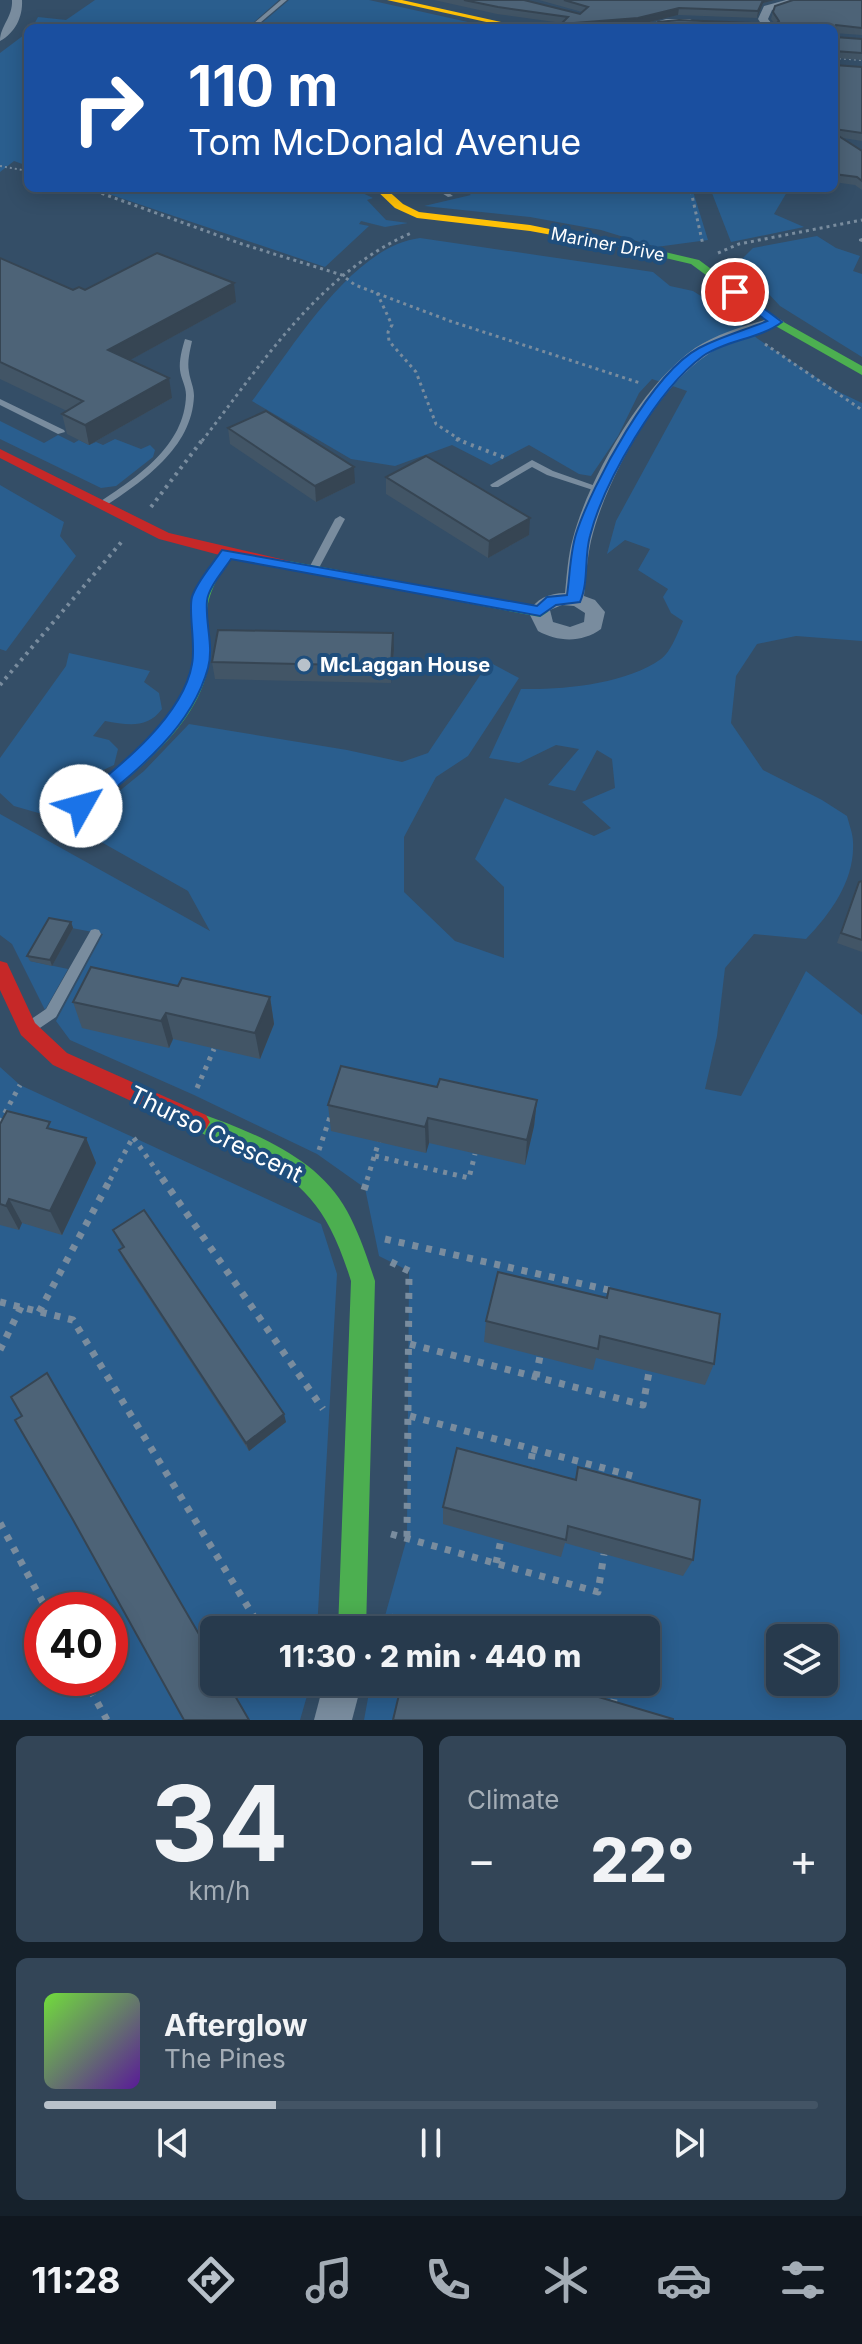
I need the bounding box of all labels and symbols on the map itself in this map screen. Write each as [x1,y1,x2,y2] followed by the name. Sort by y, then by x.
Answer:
[549,223,667,265] street label: Mariner Drive
[701,258,769,326] pin
[320,653,490,677] place label: McLaggan House
[295,656,313,674] marker: McLaggan House
[39,764,123,848] position arrow
[125,1079,308,1189] street label: Thurso Crescent
[24,1592,128,1696] speed limit sign: 40

